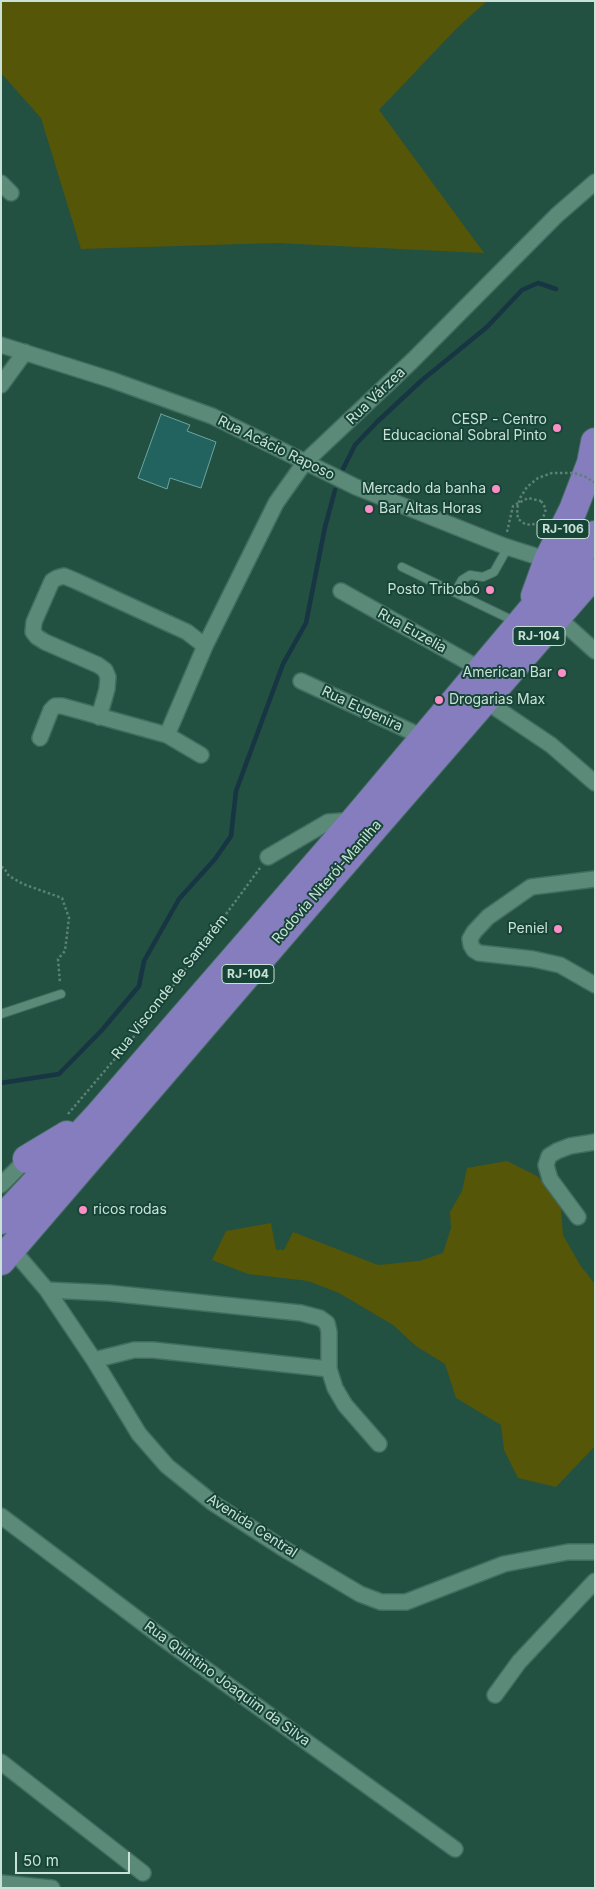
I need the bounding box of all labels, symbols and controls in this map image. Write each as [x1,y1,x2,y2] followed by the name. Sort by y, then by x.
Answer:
[343,364,409,428] street label: Rua Várzea
[215,412,337,484] street label: Rua Acácio Raposo
[383,412,547,444] place label: CESP - Centro Educacional Sobral Pinto
[551,422,563,434] marker: CESP - Centro Educacional Sobral Pinto
[362,481,486,497] place label: Mercado da banha
[490,483,502,495] marker: Mercado da banha
[379,501,482,517] place label: Bar Altas Horas
[363,503,375,515] marker: Bar Altas Horas
[537,520,589,538] road number: RJ-106
[388,582,480,598] place label: Posto Tribobó
[484,584,496,596] marker: Posto Tribobó
[375,605,449,657] street label: Rua Euzelia
[513,626,565,646] road number: RJ-104
[463,665,552,681] place label: American Bar
[556,667,568,679] marker: American Bar
[319,683,405,735] street label: Rua Eugenira
[449,692,545,708] place label: Drogarias Max
[433,694,445,706] marker: Drogarias Max
[269,817,385,947] street label: Rodovia Niterói-Manilha
[108,911,232,1063] street label: Rua Visconde de Santarém
[508,921,548,937] place label: Peniel
[552,923,564,935] marker: Peniel
[222,964,274,984] road number: RJ-104
[93,1202,167,1218] place label: ricos rodas
[77,1204,89,1216] marker: ricos rodas
[204,1491,300,1561] street label: Avenida Central
[141,1618,313,1750] street label: Rua Quintino Joaquim da Silva
[18,1842,132,1874] scale bar
[23,1851,59,1870] text: 50 m

